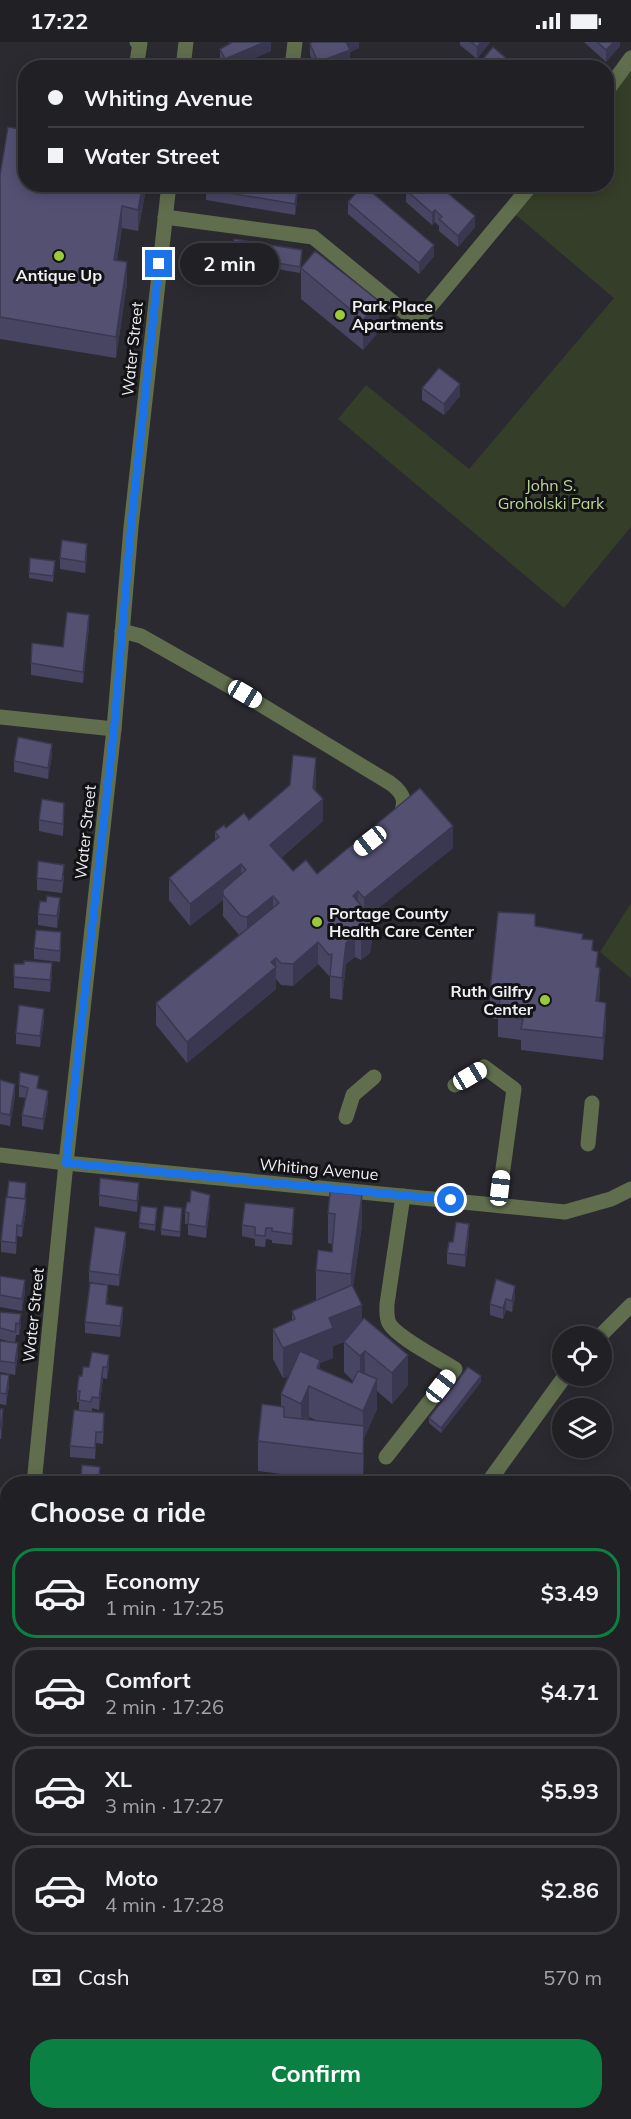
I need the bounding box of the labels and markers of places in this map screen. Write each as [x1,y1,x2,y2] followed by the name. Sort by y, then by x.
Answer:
[52,249,66,263] marker: Antique Up
[16,265,102,285] place label: Antique Up
[352,296,444,334] place label: Park Place Apartments
[333,308,347,322] marker: Park Place Apartments
[329,903,475,941] place label: Portage County Health Care Center
[310,915,324,929] marker: Portage County Health Care Center
[451,981,534,1019] place label: Ruth Gilfry Center
[538,993,552,1007] marker: Ruth Gilfry Center

